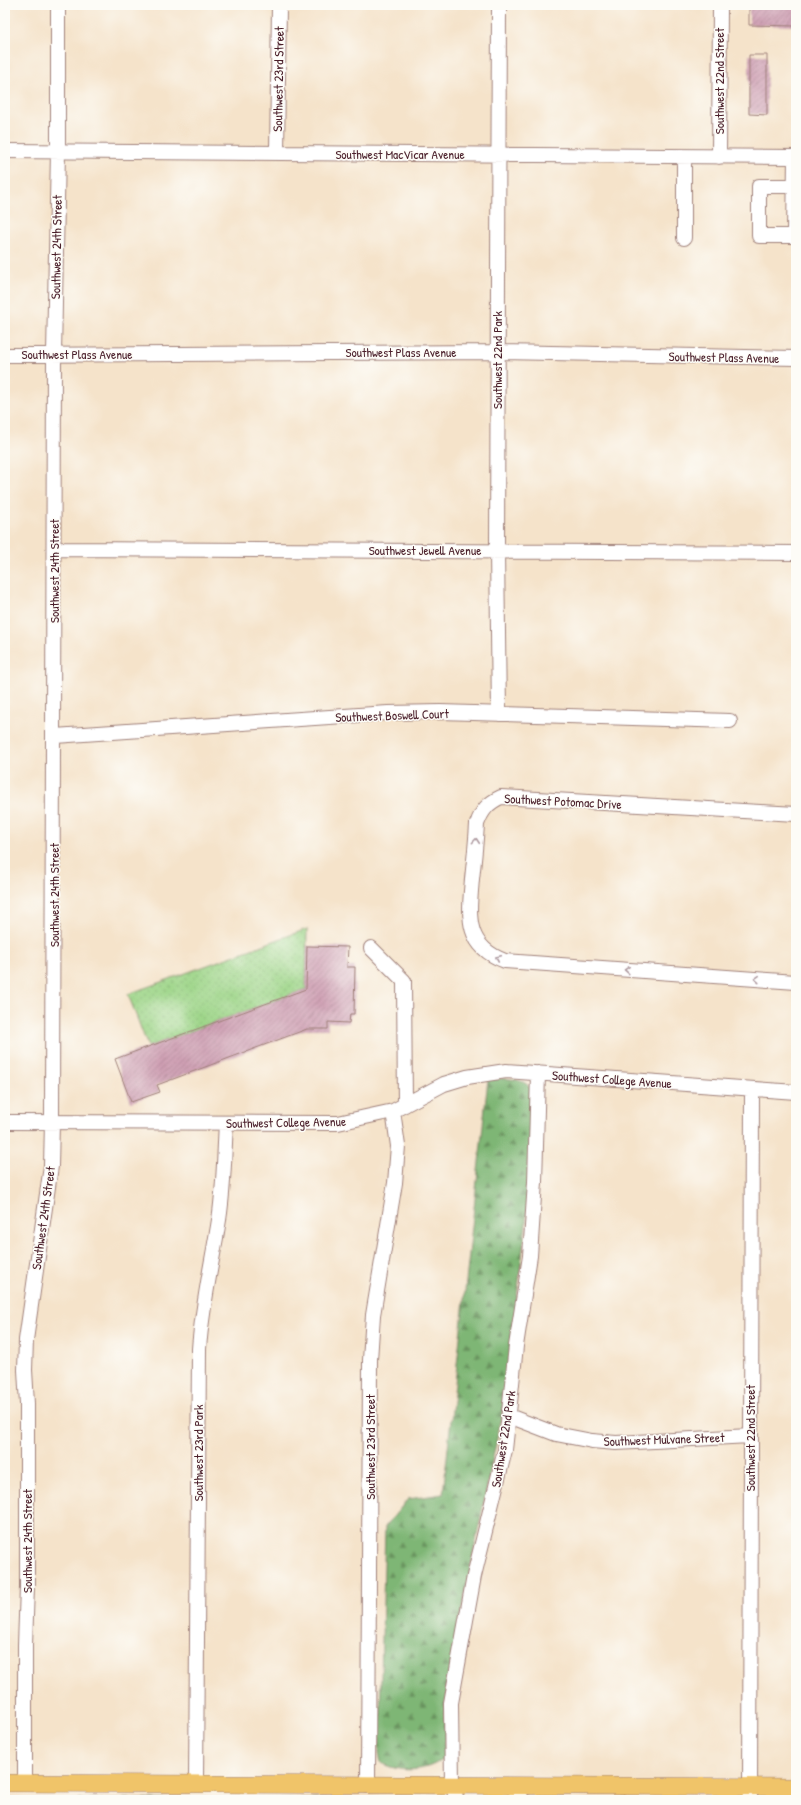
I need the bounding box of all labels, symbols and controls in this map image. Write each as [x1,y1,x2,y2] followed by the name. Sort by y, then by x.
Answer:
[268,26,288,132] street label: Southwest 23rd Street
[710,27,728,134] street label: Southwest 22nd Street
[335,145,465,163] street label: Southwest MacVicar Avenue
[46,194,66,299] street label: Southwest 24th Street
[488,310,506,409] street label: Southwest 22nd Park
[346,343,456,361] street label: Southwest Plass Avenue
[22,345,132,363] street label: Southwest Plass Avenue
[668,347,780,367] street label: Southwest Plass Avenue
[45,518,63,623] street label: Southwest 24th Street
[369,541,481,559] street label: Southwest Jewell Avenue
[335,704,450,726] street label: Southwest Boswell Court
[504,789,622,813] street label: Southwest Potomac Drive
[471,838,480,844] one-way arrow
[45,842,63,947] street label: Southwest 24th Street
[495,955,503,963] one-way arrow
[624,965,630,974] one-way arrow
[754,975,760,984] one-way arrow
[551,1066,673,1092] street label: Southwest College Avenue
[226,1112,346,1132] street label: Southwest College Avenue
[27,1165,59,1271] street label: Southwest 24th Street
[741,1384,759,1491] street label: Southwest 22nd Street
[486,1389,520,1489] street label: Southwest 22nd Park
[361,1394,379,1500] street label: Southwest 23rd Street
[189,1404,207,1501] street label: Southwest 23rd Park
[603,1428,725,1450] street label: Southwest Mulvane Street
[18,1488,36,1593] street label: Southwest 24th Street

